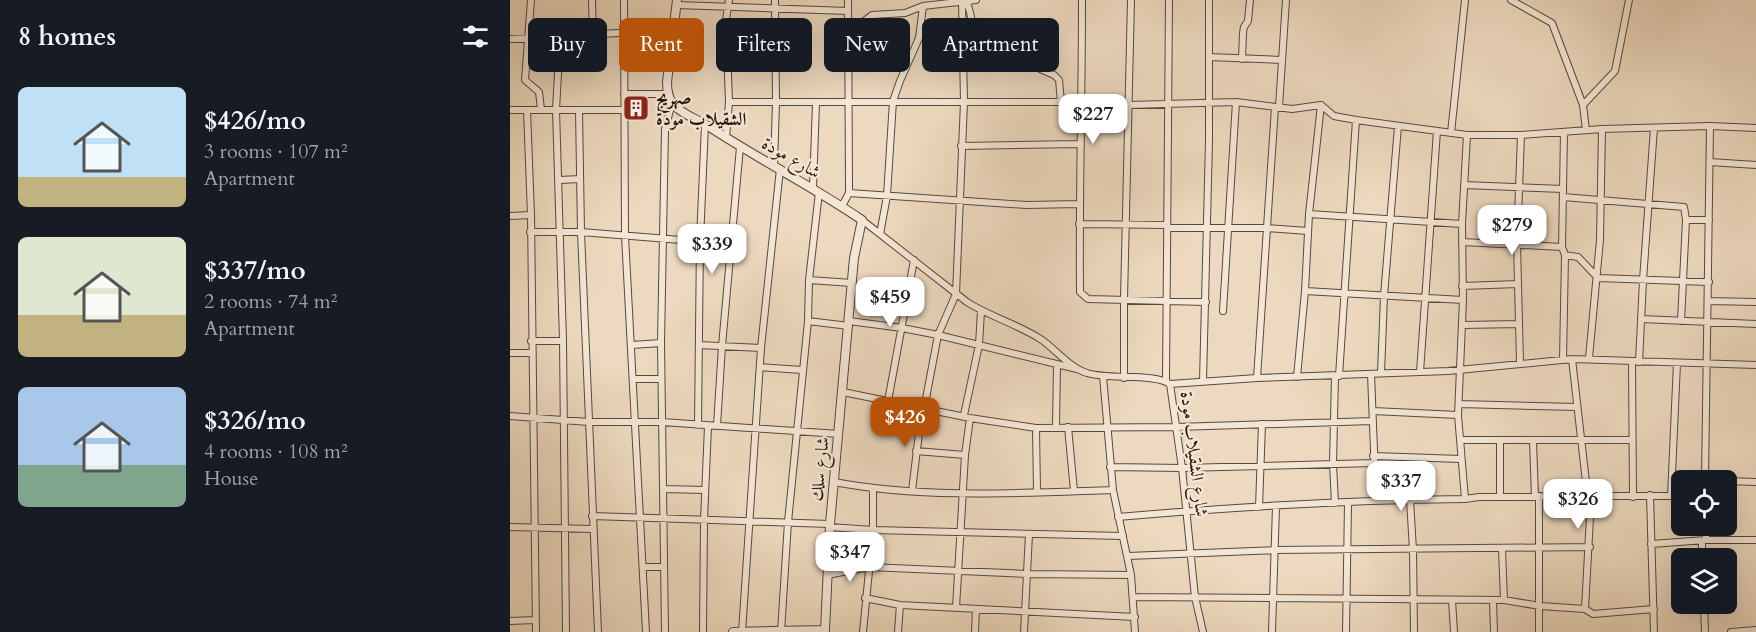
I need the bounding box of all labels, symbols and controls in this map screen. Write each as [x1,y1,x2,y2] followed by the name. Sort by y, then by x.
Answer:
[528,18,607,72] chip: Buy
[619,18,704,72] chip: Rent
[716,18,812,72] chip: Filters
[824,18,910,72] chip: New
[922,18,1059,72] chip: Apartment
[18,19,116,54] text: 8 homes
[459,20,492,53] icon: filters
[656,86,746,132] place label: صهريج الشقيلاب مودة
[621,93,651,123] building icon: صهريج الشقيلاب مودة
[1057,94,1129,145] pin: $227
[1073,100,1113,127] text: $227
[204,103,306,138] text: $426/mo
[66,111,138,183] icon: home
[756,131,825,187] street label: شارع مودة
[204,138,348,165] text: 3 rooms · 107 m²
[204,165,295,192] text: Apartment
[1476,205,1548,256] pin: $279
[1492,211,1532,238] text: $279
[676,224,748,275] pin: $339
[692,230,732,257] text: $339
[204,253,306,288] text: $337/mo
[66,261,138,333] icon: home
[854,277,926,328] pin: $459
[870,283,910,310] text: $459
[204,288,337,315] text: 2 rooms · 74 m²
[204,315,295,342] text: Apartment
[1172,390,1214,519] street label: شارع الشقيلاب مودة
[869,397,941,448] pin: $426
[204,403,306,438] text: $326/mo
[885,403,925,430] text: $426
[66,411,138,483] icon: home
[804,436,838,503] street label: شارع سلك
[204,438,348,465] text: 4 rooms · 108 m²
[1365,461,1437,512] pin: $337
[204,465,258,492] text: House
[1381,467,1421,494] text: $337
[1671,470,1737,614] map controls
[1671,470,1737,536] button: locate
[1542,479,1614,530] pin: $326
[1558,485,1598,512] text: $326
[814,532,886,583] pin: $347
[830,538,870,565] text: $347
[1671,548,1737,614] button: layers

